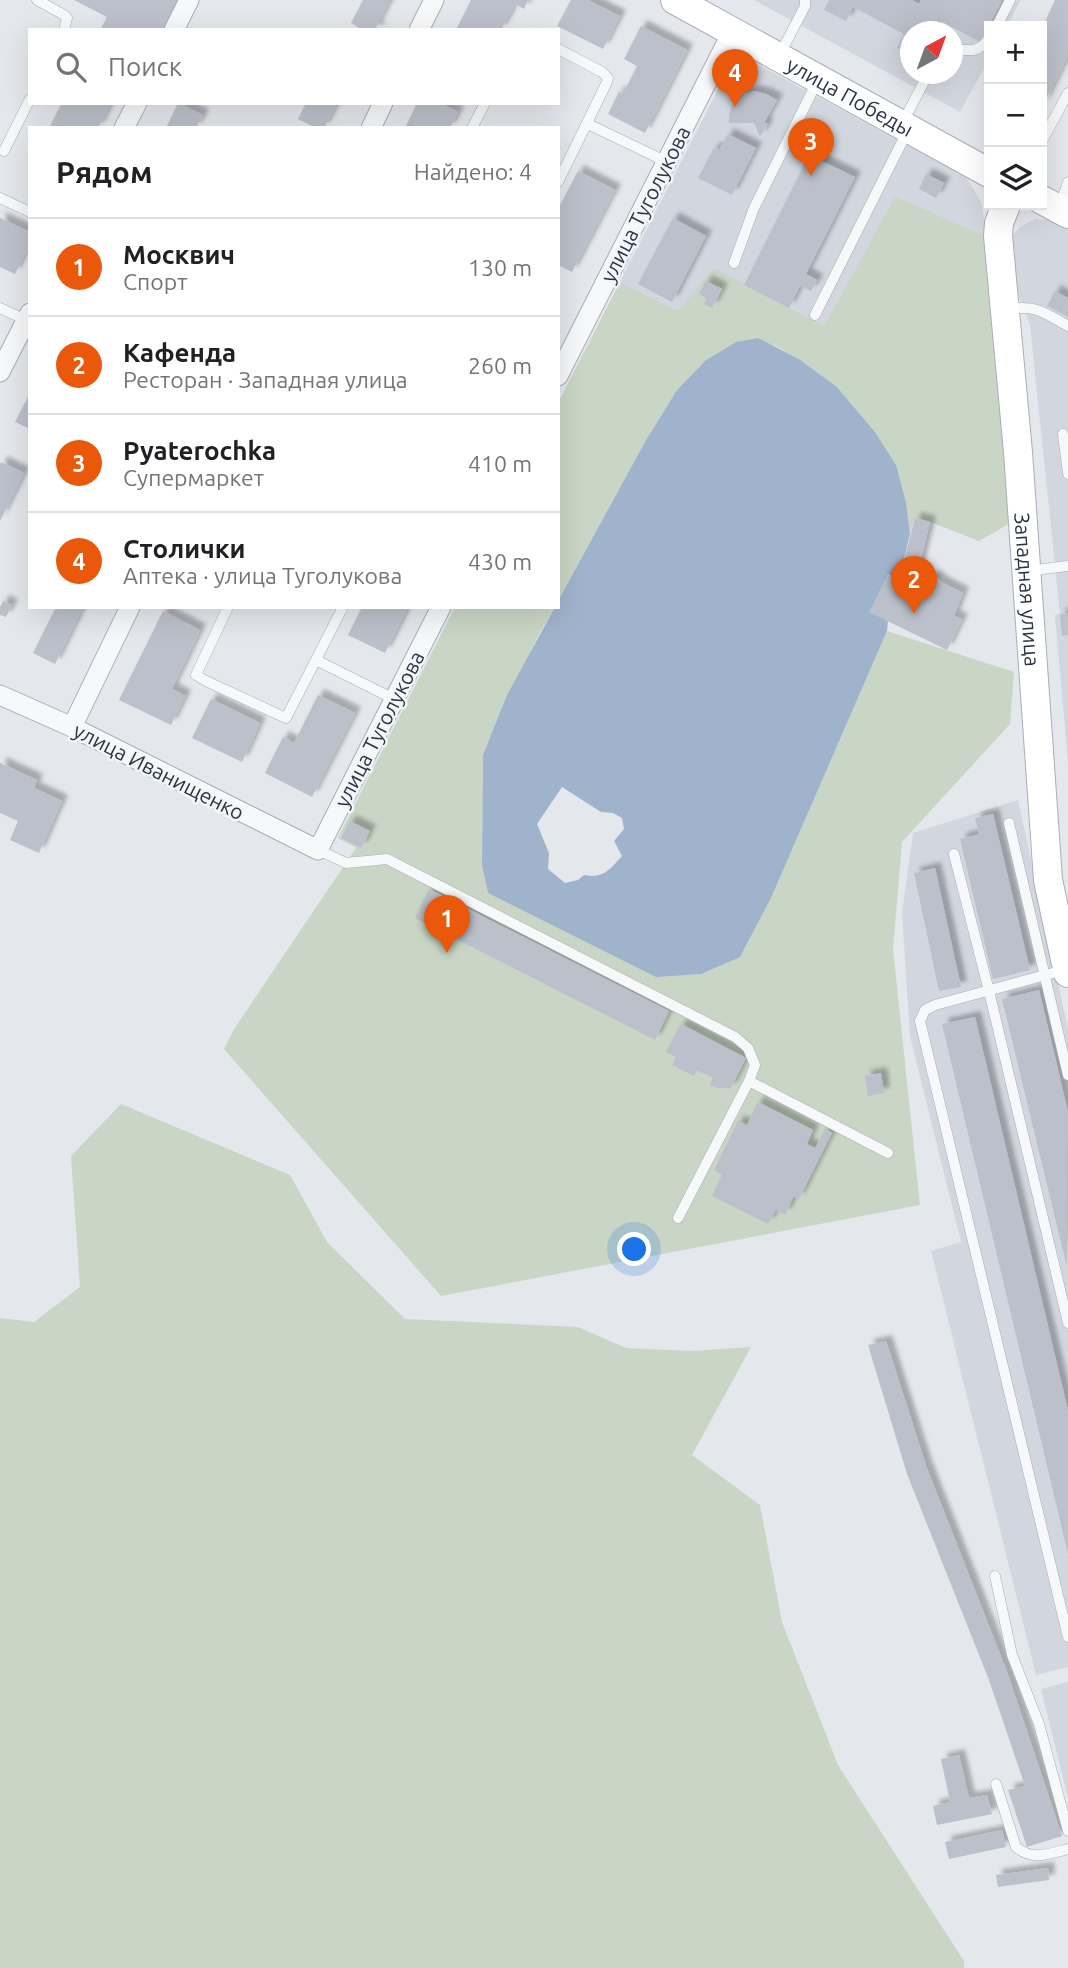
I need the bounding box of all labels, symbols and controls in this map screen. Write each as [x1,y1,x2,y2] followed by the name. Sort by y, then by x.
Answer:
[900,21,963,84] north arrow
[984,21,1047,210] map controls
[984,21,1047,84] button: +
[28,28,560,105] search box
[52,48,90,86] icon: search
[712,49,758,107] pin: 4
[108,52,182,81] text: Поиск
[783,52,918,141] street label: улица Победы
[984,84,1047,147] button: −
[788,118,834,176] pin: 3
[595,122,695,286] street label: улица Туголукова
[984,147,1047,210] button: layers
[56,155,152,189] text: Рядом
[414,159,532,184] text: Найдено: 4
[123,240,235,269] text: Москвич
[73,255,85,280] text: 1
[468,255,532,280] text: 130 m
[123,269,187,294] text: Спорт
[123,338,236,367] text: Кафенда
[73,353,85,378] text: 2
[468,353,532,378] text: 260 m
[123,367,408,392] text: Ресторан · Западная улица
[123,436,276,465] text: Pyaterochka
[73,451,85,476] text: 3
[468,451,532,476] text: 410 m
[123,465,264,490] text: Супермаркет
[1010,512,1045,667] street label: Западная улица
[123,534,245,563] text: Столички
[73,549,85,574] text: 4
[468,549,532,574] text: 430 m
[891,556,937,614] pin: 2
[123,563,402,588] text: Аптека · улица Туголукова
[329,647,429,811] street label: улица Туголукова
[70,718,248,824] street label: улица Иванищенко
[424,895,470,953] pin: 1
[617,1232,651,1266] your location

